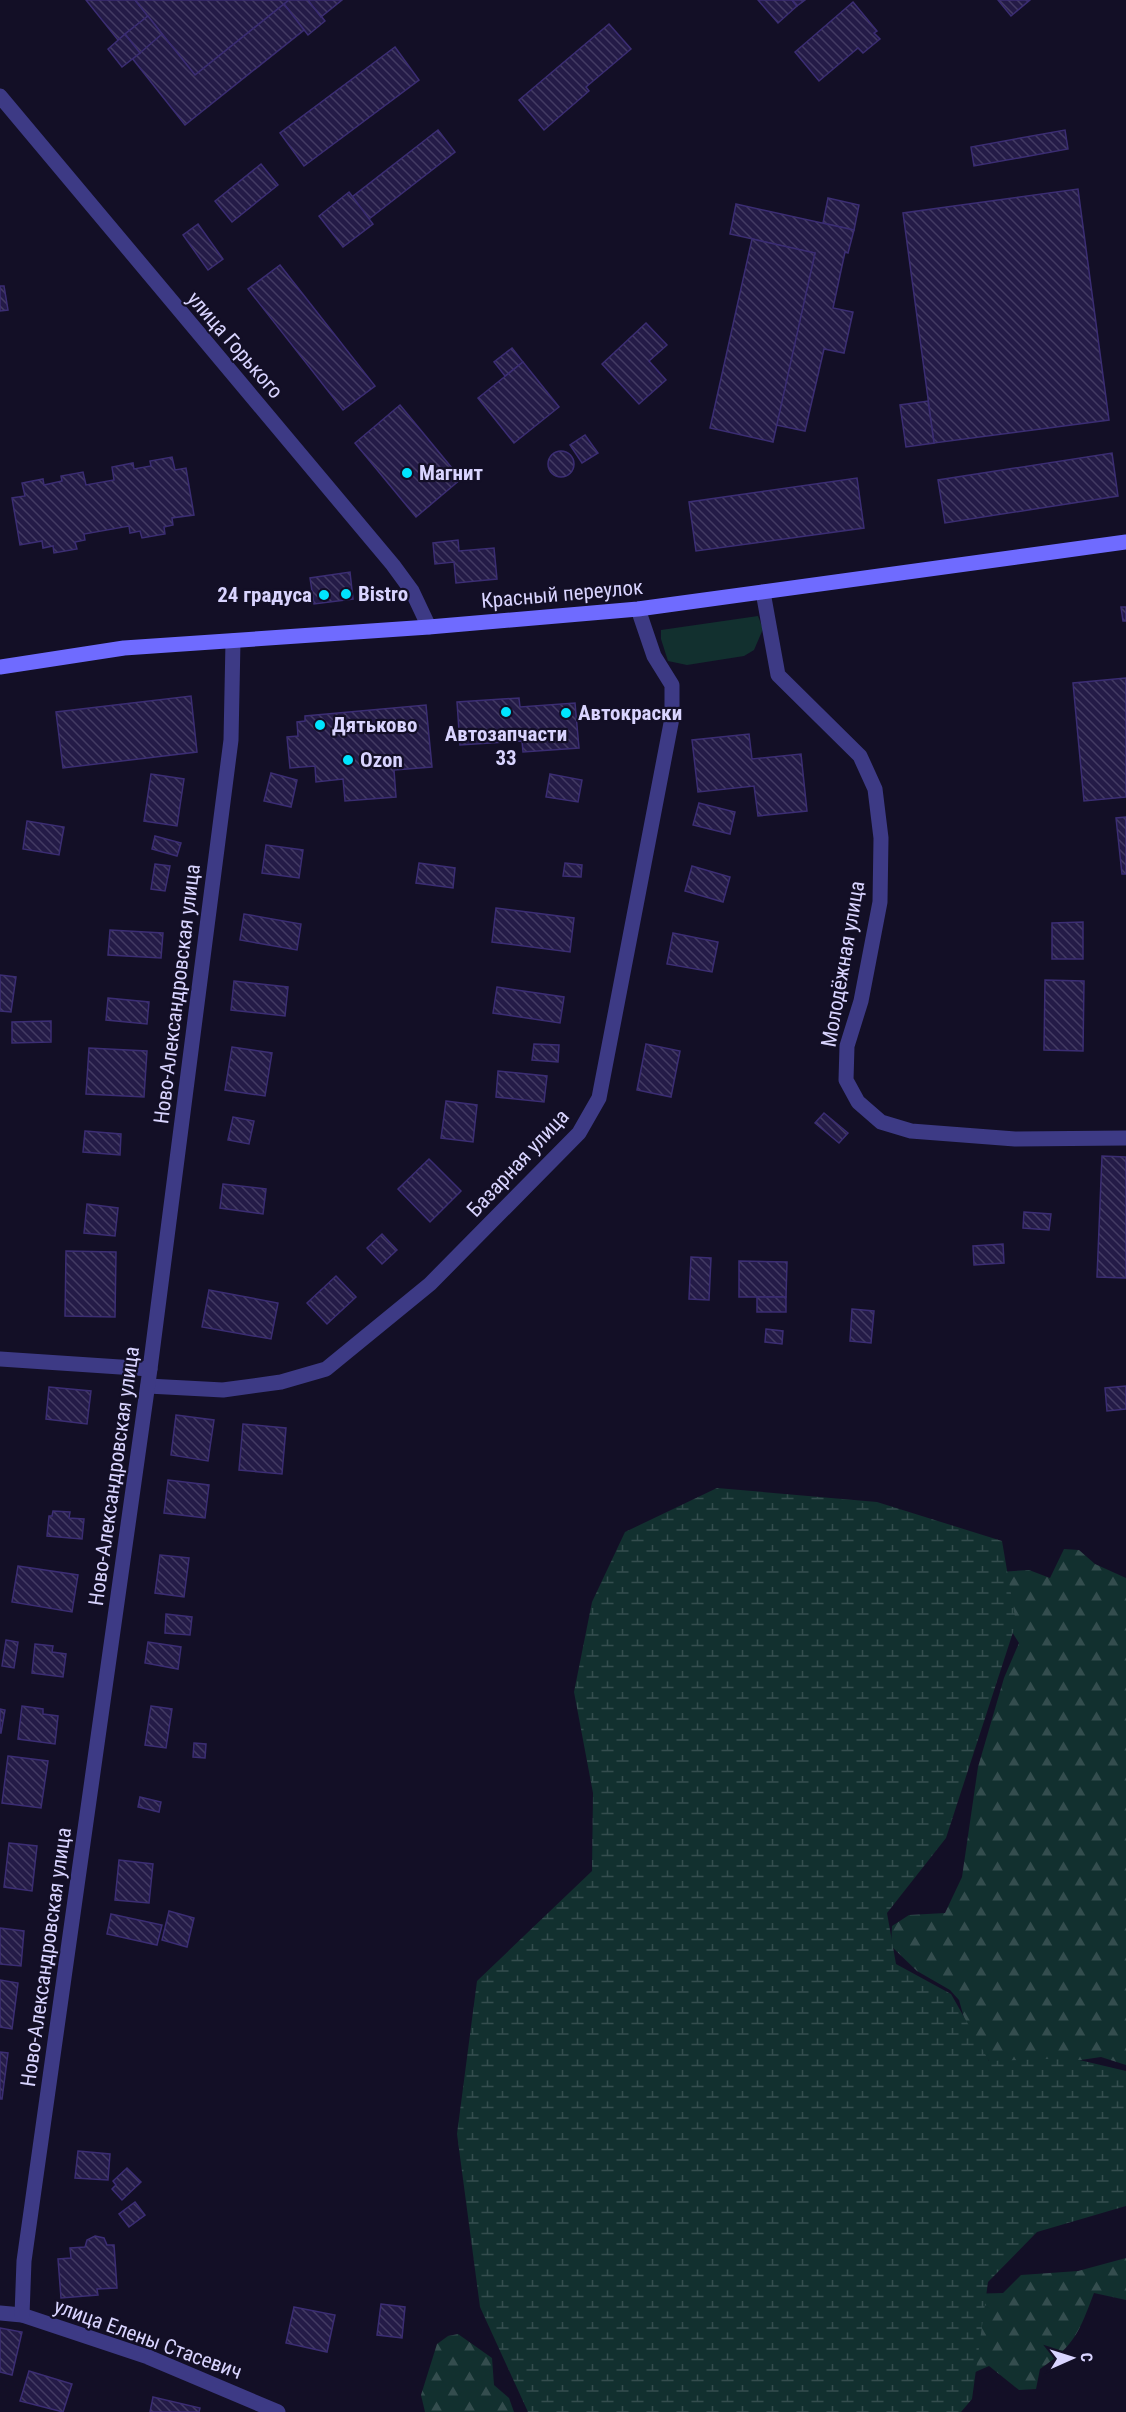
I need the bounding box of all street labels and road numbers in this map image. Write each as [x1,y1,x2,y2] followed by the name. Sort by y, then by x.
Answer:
[182,287,288,403] street label: улица Горького
[480,575,644,613] street label: Красный переулок
[149,863,205,1125] street label: Ново-Александровская улица
[817,879,869,1049] street label: Молодёжная улица
[462,1104,574,1222] street label: Базарная улица
[84,1345,144,1607] street label: Ново-Александровская улица
[16,1826,76,2088] street label: Ново-Александровская улица
[51,2294,245,2384] street label: улица Елены Стасевич

